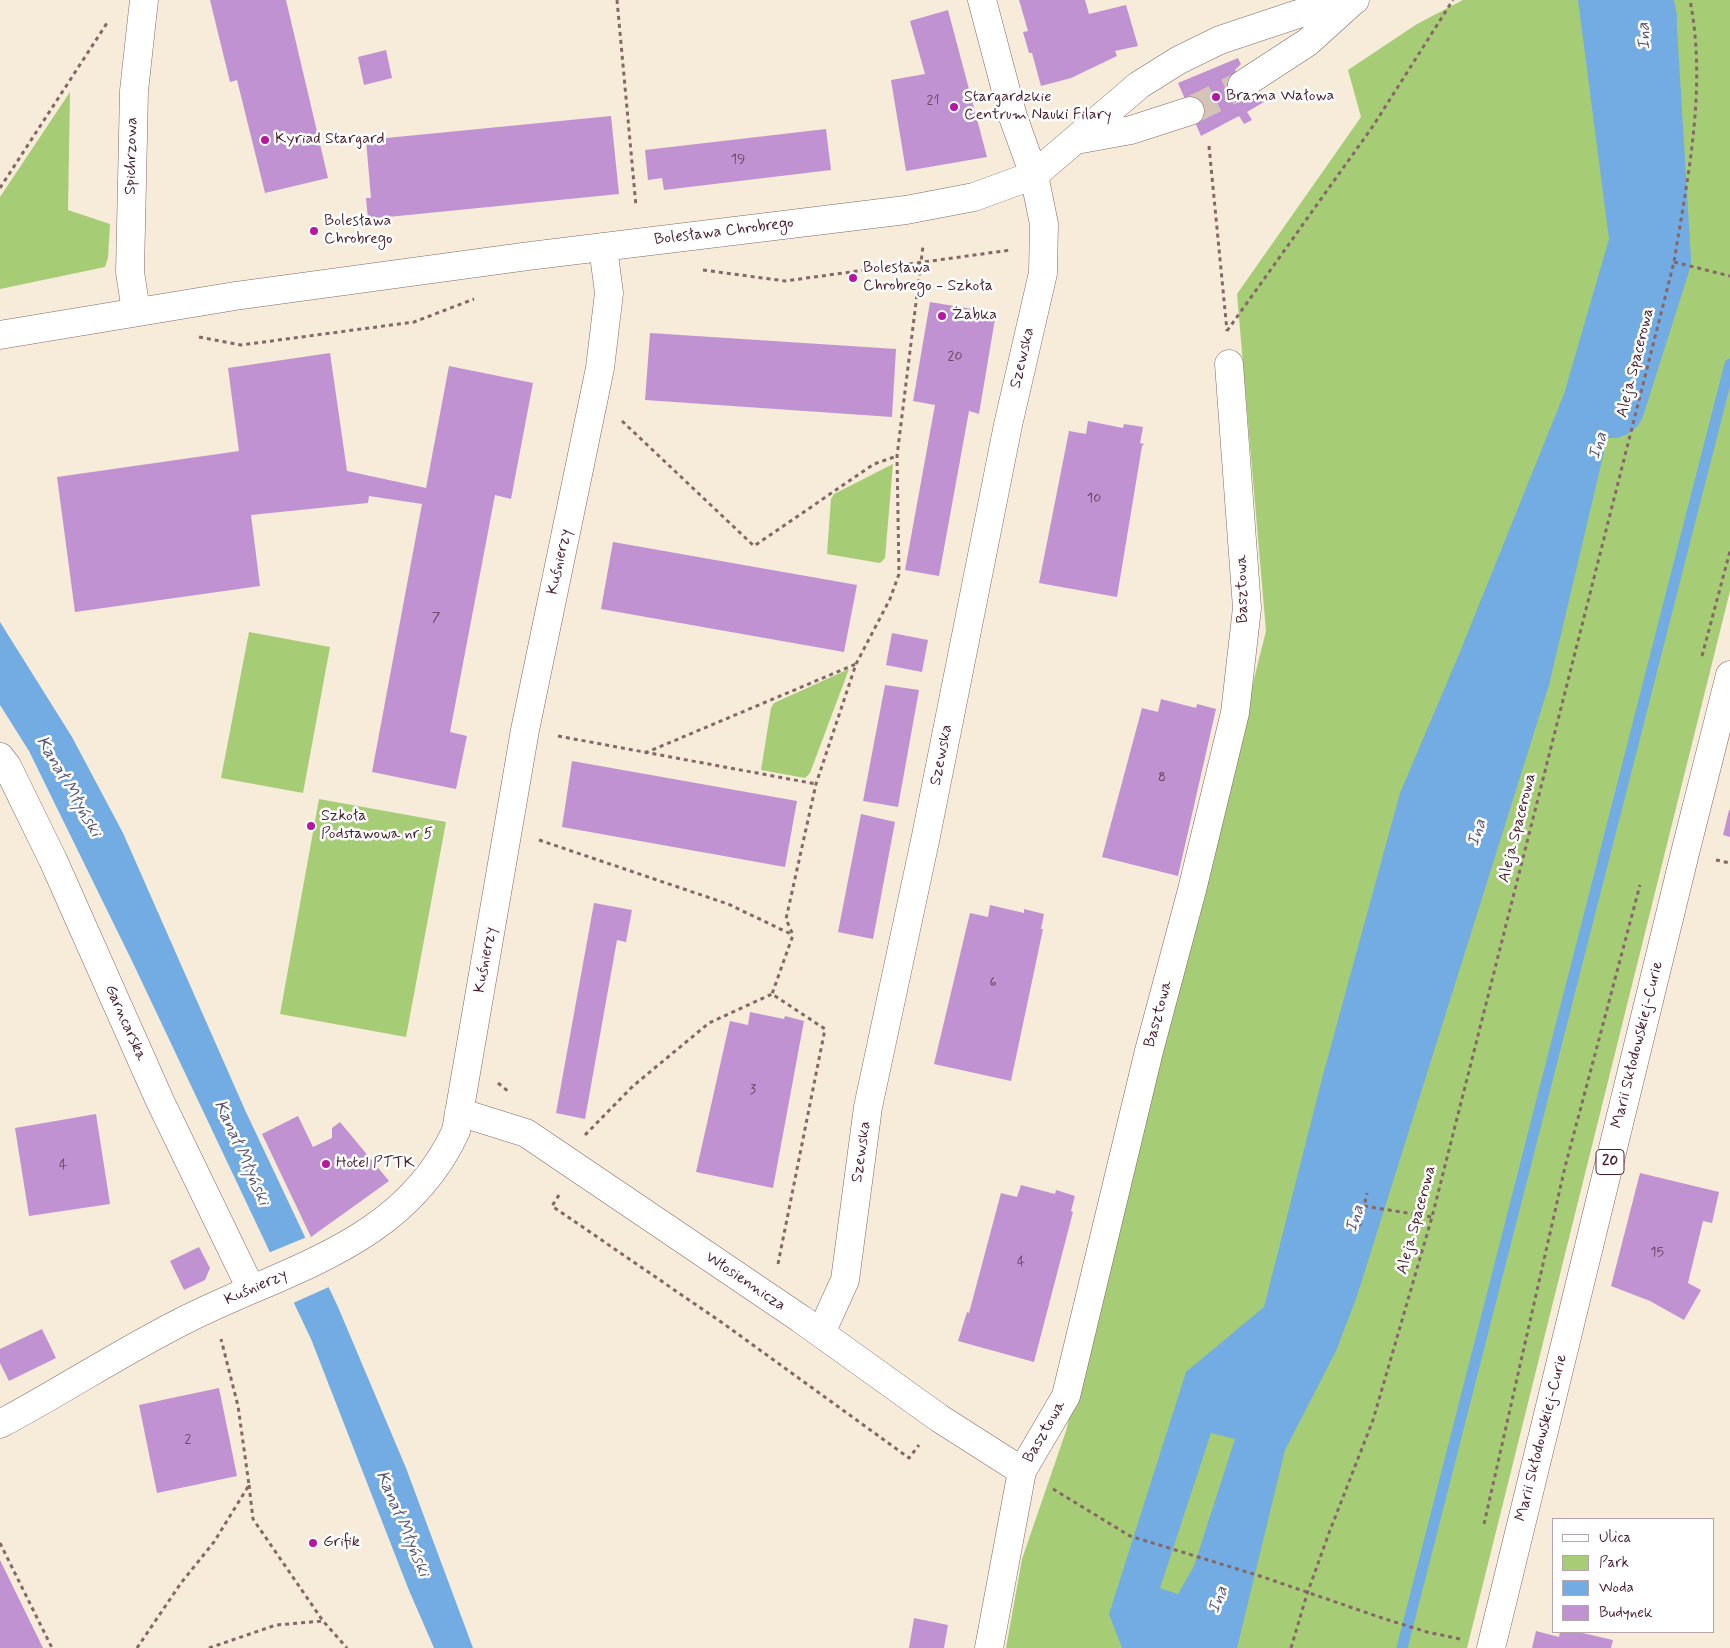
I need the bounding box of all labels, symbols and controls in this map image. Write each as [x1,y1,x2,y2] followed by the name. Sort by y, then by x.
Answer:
[1633,22,1657,50] water label: Ina
[1226,87,1334,107] place label: Brama Wałowa
[964,88,1112,126] place label: Stargardzkie Centrum Nauki Filary
[1210,91,1222,103] marker: Brama Wałowa
[927,93,939,109] house number: 21
[948,101,960,113] marker: Stargardzkie Centrum Nauki Filary
[122,117,142,195] street label: Spichrzowa
[275,130,385,150] place label: Kyriad Stargard
[259,134,271,146] marker: Kyriad Stargard
[731,152,745,168] house number: 19
[324,212,393,250] place label: Bolesława Chrobrego
[653,214,795,250] street label: Bolesława Chrobrego
[308,225,320,237] marker: Bolesława Chrobrego
[863,259,993,297] place label: Bolesława Chrobrego - Szkoła
[847,272,859,284] marker: Bolesława Chrobrego - Szkoła
[952,306,997,326] place label: Żabka
[1613,306,1659,420] street label: Aleja Spacerowa
[936,310,948,322] marker: Żabka
[1007,326,1039,390] street label: Szewska
[948,349,962,365] house number: 20
[1585,430,1613,462] water label: Ina
[1087,491,1101,507] house number: 10
[544,527,576,597] street label: Kuśnierzy
[1233,554,1253,624] street label: Basztowa
[432,610,440,626] house number: 7
[927,723,957,787] street label: Szewska
[30,733,106,841] water label: Kanał Młyński
[1158,770,1166,786] house number: 8
[1495,771,1541,885] street label: Aleja Spacerowa
[321,807,433,845] place label: Szkoła Podstawowa nr 5
[1464,817,1492,849] water label: Ina
[305,820,317,832] marker: Szkoła Podstawowa nr 5
[471,925,501,995] street label: Kuśnierzy
[1608,959,1668,1131] street label: Marii Skłodowskiej-Curie
[989,975,997,991] house number: 6
[1141,978,1177,1050] street label: Basztowa
[100,982,150,1064] street label: Garncarska
[750,1082,756,1098] house number: 3
[208,1097,274,1209] water label: Kanał Młyński
[848,1120,876,1184] street label: Szewska
[1596,1150,1624,1174] road number: 20
[336,1154,415,1174] place label: Hotel PTTK
[59,1158,67,1174] house number: 4
[320,1158,332,1170] marker: Hotel PTTK
[1393,1163,1441,1277] street label: Aleja Spacerowa
[1342,1203,1370,1235] water label: Ina
[1650,1245,1664,1261] house number: 15
[701,1248,789,1316] street label: Włosiennicza
[1017,1255,1025,1271] house number: 4
[222,1266,290,1310] street label: Kuśnierzy
[1512,1352,1572,1524] street label: Marii Skłodowskiej-Curie
[1019,1397,1071,1467] street label: Basztowa
[185,1432,191,1448] house number: 2
[370,1468,434,1580] water label: Kanał Młyński
[1552,1518,1715,1633] legend
[1599,1528,1631,1548] text: Ulica
[323,1533,360,1553] place label: Grifik
[307,1537,319,1549] marker: Grifik
[1599,1553,1629,1573] text: Park
[1599,1578,1634,1598] text: Woda
[1204,1583,1234,1617] water label: Ina
[1599,1603,1653,1623] text: Budynek

